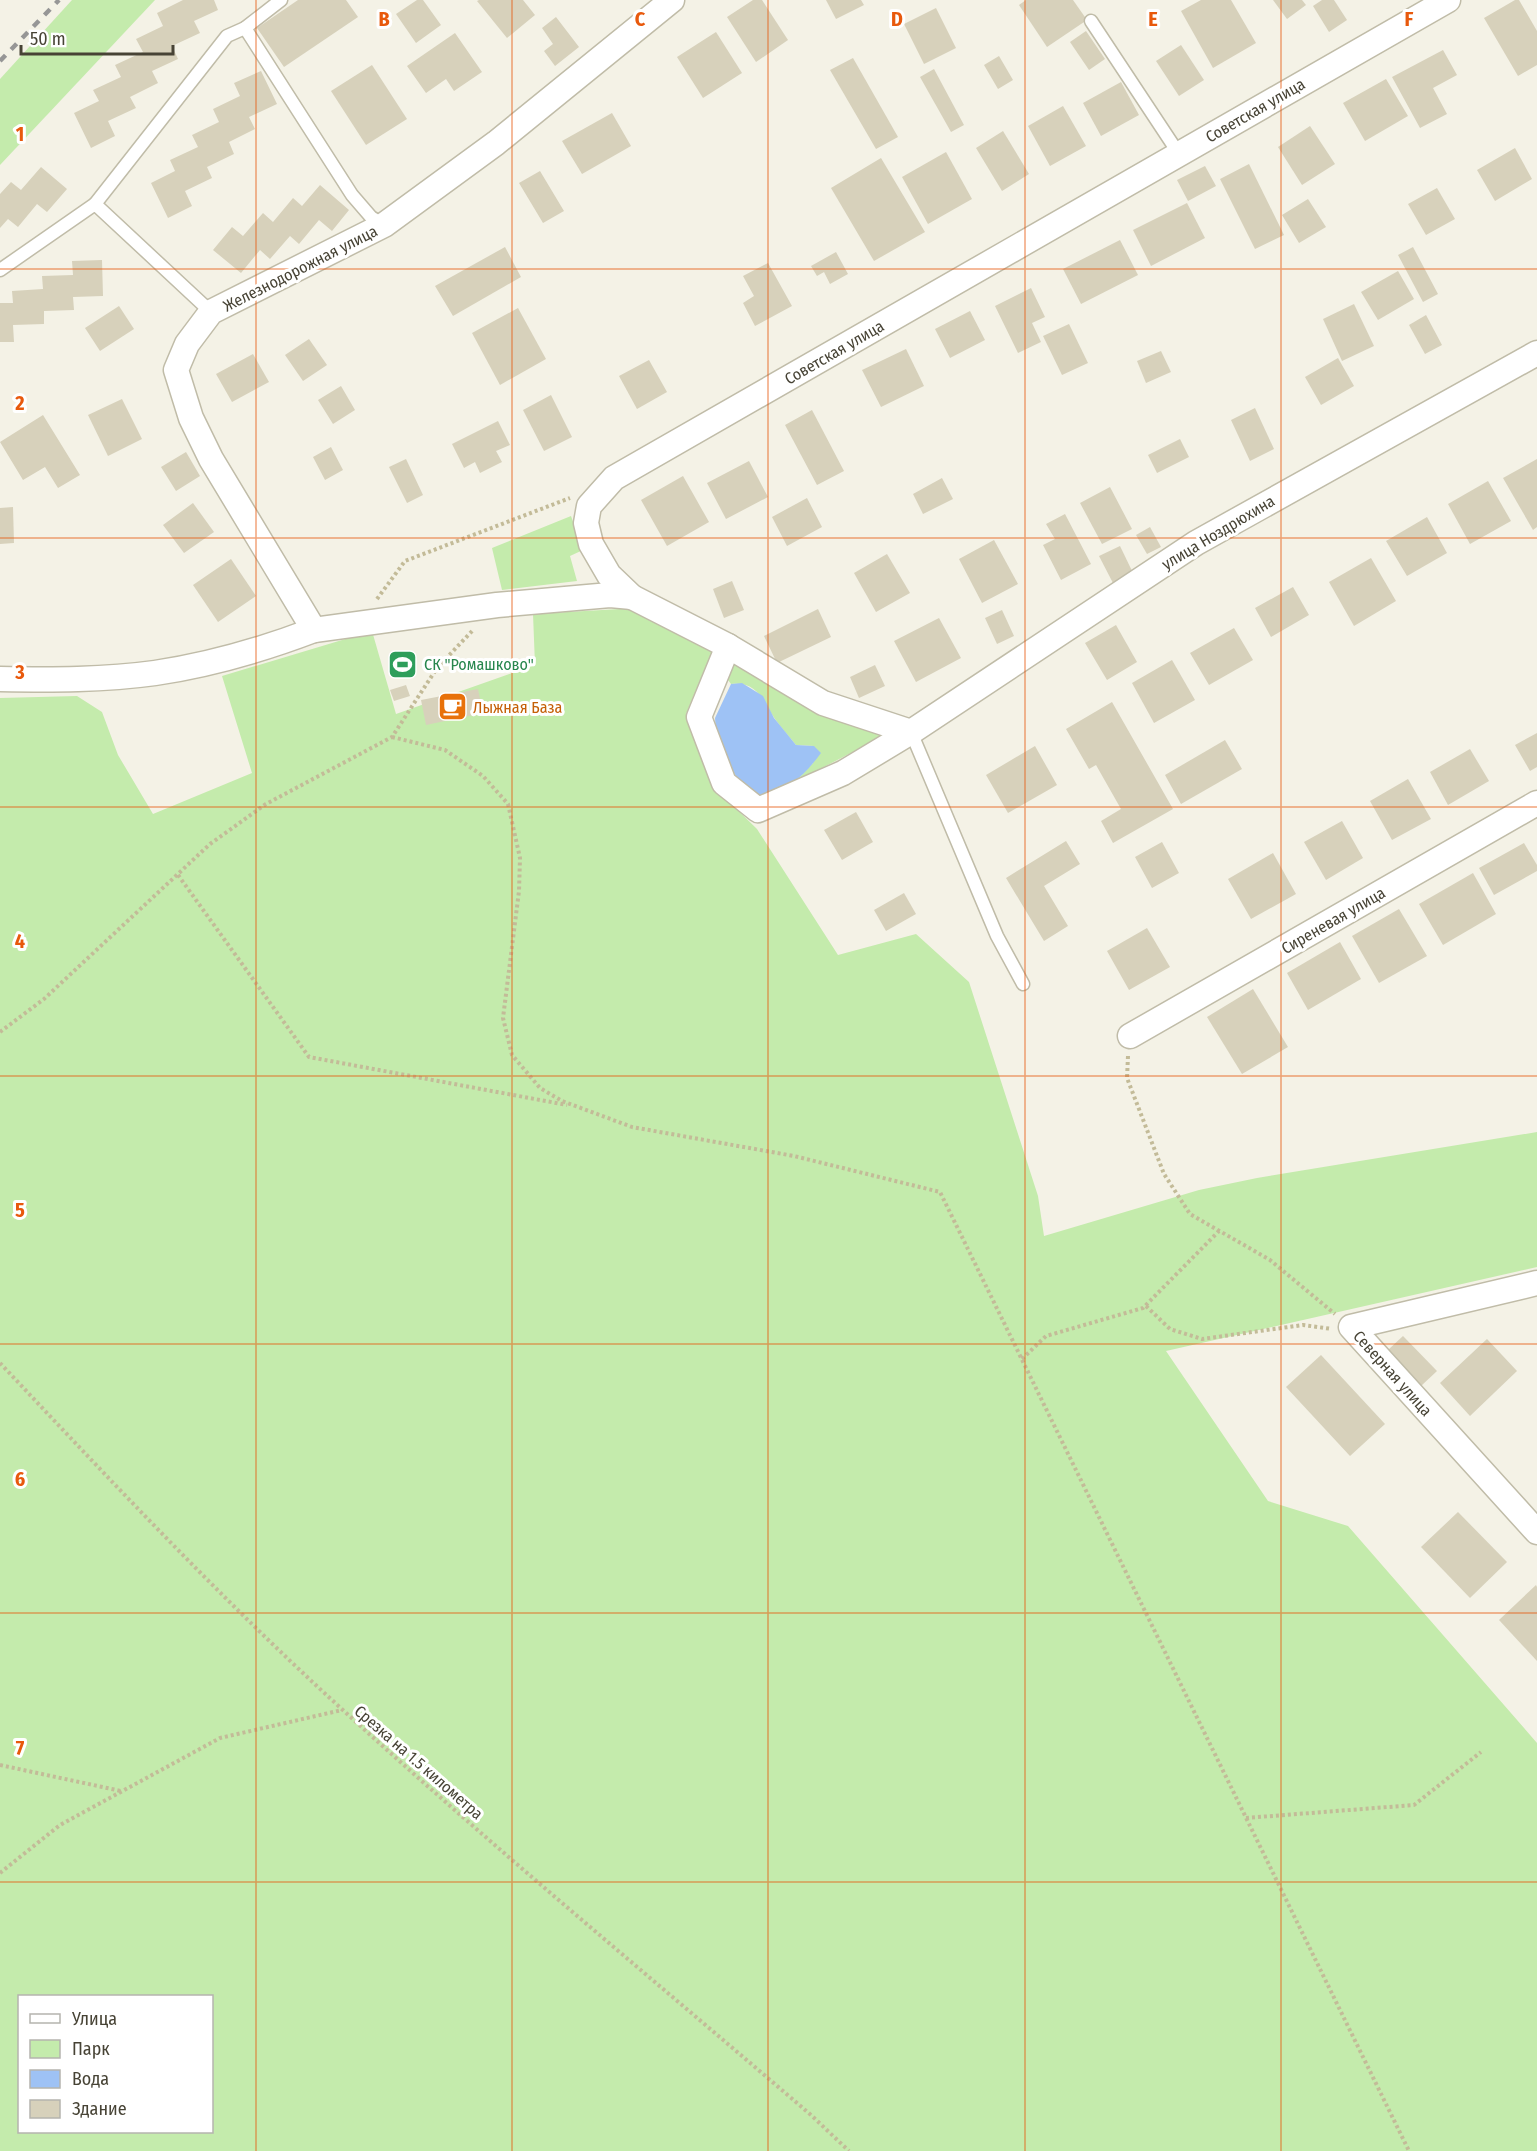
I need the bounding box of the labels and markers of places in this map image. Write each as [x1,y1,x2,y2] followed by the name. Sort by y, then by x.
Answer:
[387,648,419,680] sports icon: СК "Ромашково"
[424,655,534,674] place label: СК "Ромашково"
[436,691,468,723] cafe icon: Лыжная База
[473,698,563,717] place label: Лыжная База

